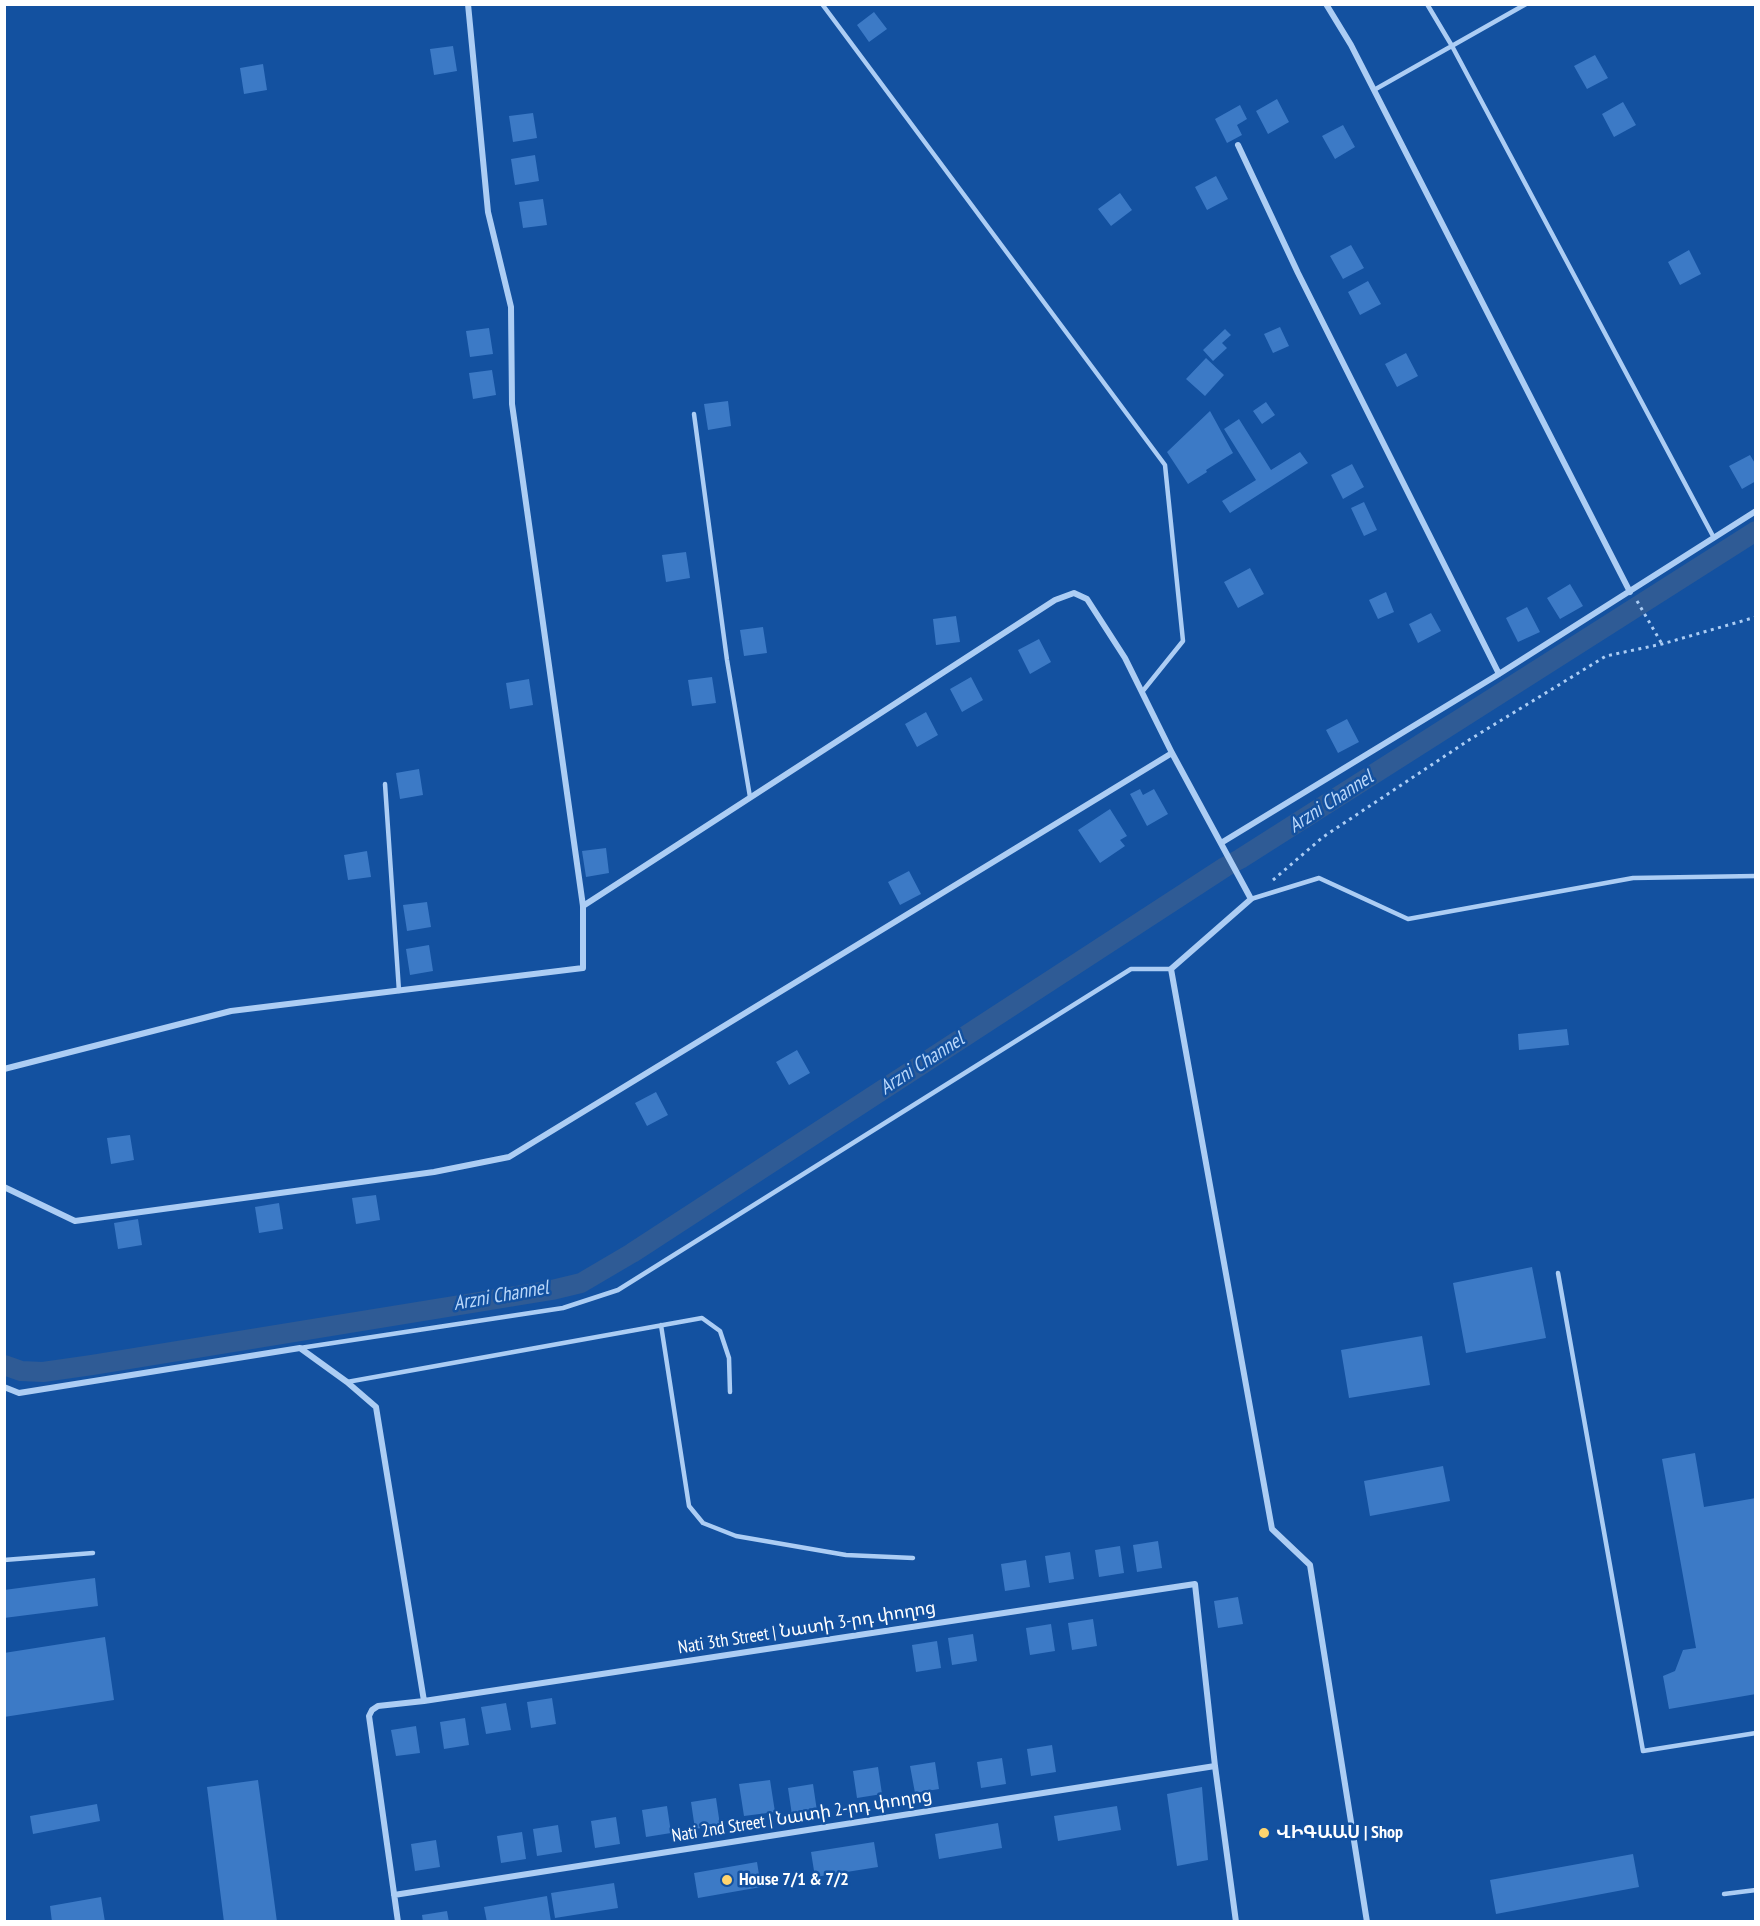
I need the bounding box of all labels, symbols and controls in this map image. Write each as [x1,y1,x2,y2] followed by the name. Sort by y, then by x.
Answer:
[1284,766,1378,838] water label: Arzni Channel
[875,1028,969,1100] water label: Arzni Channel
[452,1276,550,1316] water label: Arzni Channel
[677,1597,937,1659] street label: Nati 3th Street | Նատի 3-րդ փողոց
[670,1785,934,1847] street label: Nati 2nd Street | Նատի 2-րդ փողոց
[1276,1822,1403,1844] place label: ՎԻԳԱԱՍ | Shop
[1257,1826,1271,1840] marker: ՎԻԳԱԱՍ | Shop
[739,1869,849,1891] place label: House 7/1 & 7/2
[720,1873,734,1887] marker: House 7/1 & 7/2

